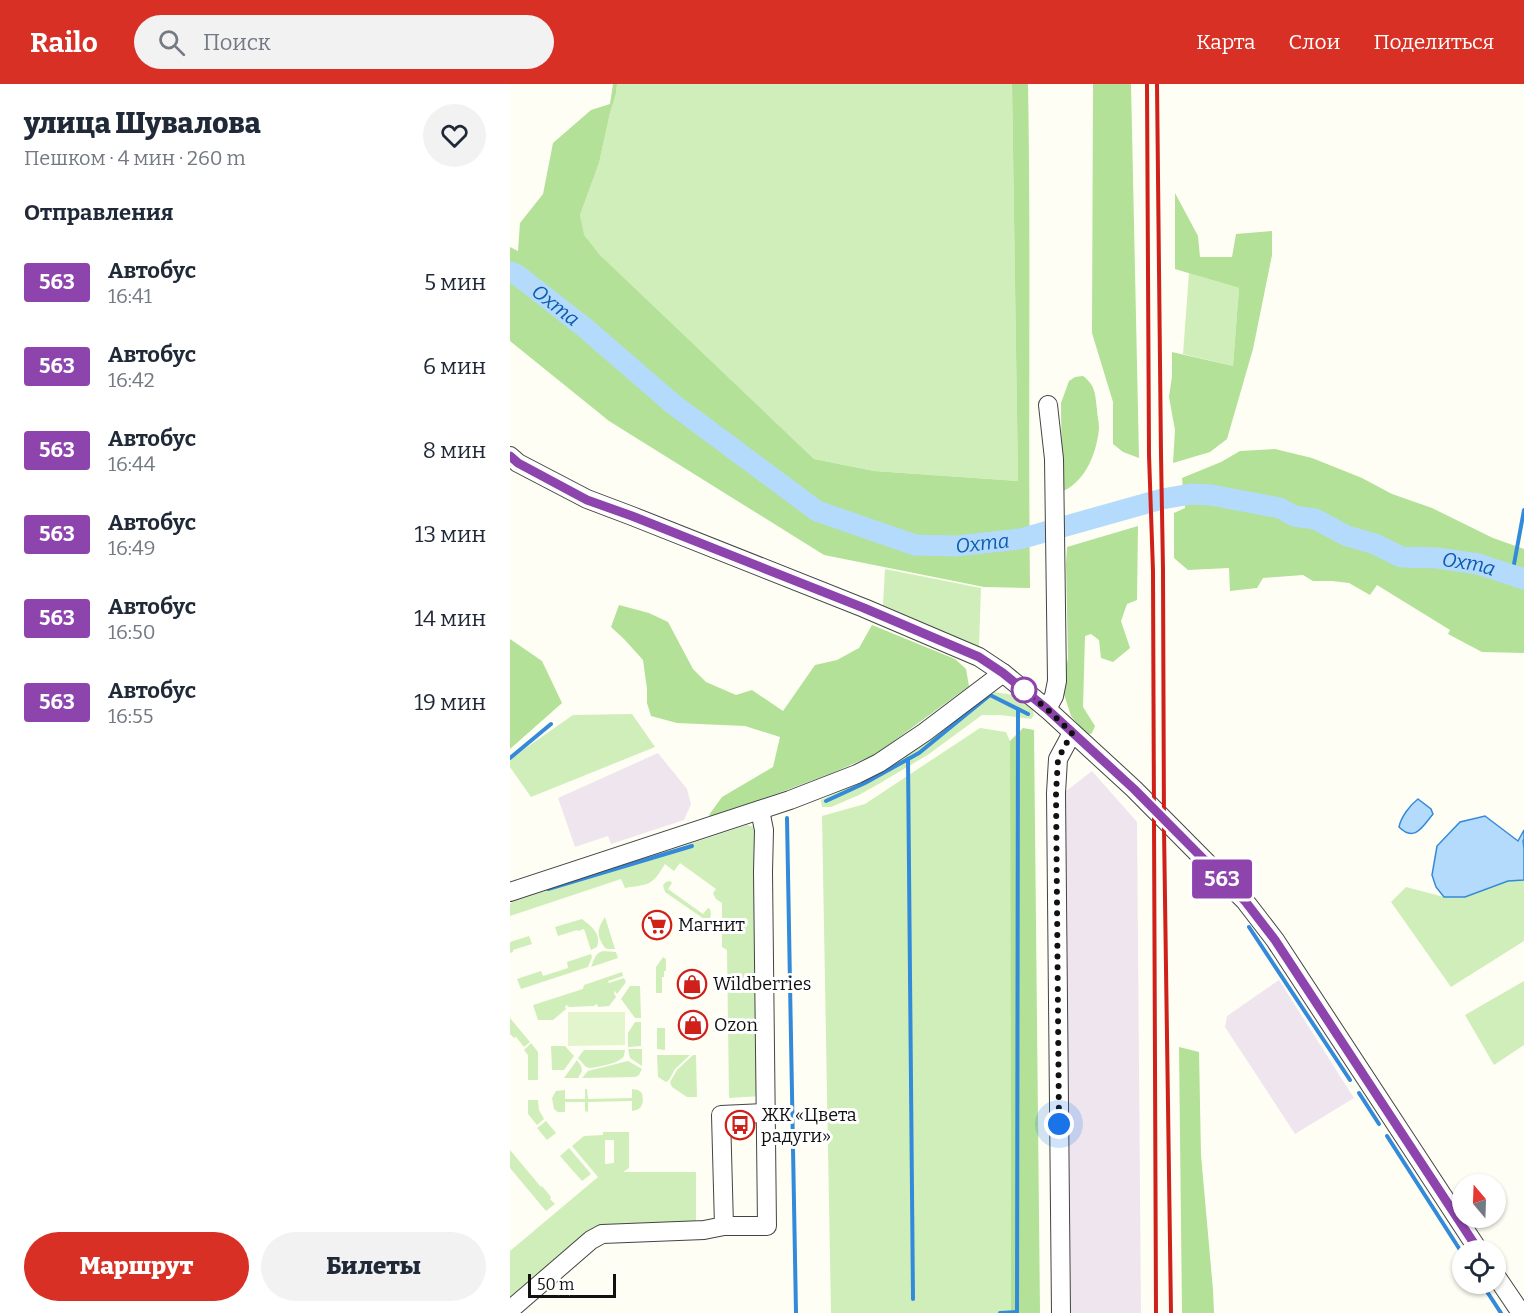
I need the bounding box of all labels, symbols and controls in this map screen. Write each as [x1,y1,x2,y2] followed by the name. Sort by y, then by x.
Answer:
[134,15,554,69] search box
[30,26,98,59] text: Railo
[155,26,188,59] icon: search
[203,29,271,56] text: Поиск
[1196,29,1255,55] text: Карта
[1288,29,1340,55] text: Слои
[1373,29,1494,55] text: Поделиться
[423,104,486,167] button: heart
[24,107,261,140] text: улица Шувалова
[24,146,246,170] text: Пешком · 4 мин · 260 m
[24,199,174,226] text: Отправления
[108,257,196,284] text: Автобус
[39,269,75,295] text: 563
[424,269,486,296] text: 5 мин
[527,279,585,331] water label: Охта
[108,284,152,308] text: 16:41
[108,341,196,368] text: Автобус
[39,353,75,379] text: 563
[423,353,486,380] text: 6 мин
[108,368,155,392] text: 16:42
[108,425,196,452] text: Автобус
[39,437,75,463] text: 563
[423,437,486,464] text: 8 мин
[108,452,156,476] text: 16:44
[108,509,196,536] text: Автобус
[39,521,75,547] text: 563
[414,521,486,548] text: 13 мин
[954,528,1011,558] water label: Охта
[108,536,155,560] text: 16:49
[1440,547,1499,581] water label: Охта
[108,593,196,620] text: Автобус
[39,605,75,631] text: 563
[414,605,486,632] text: 14 мин
[108,620,156,644] text: 16:50
[108,677,196,704] text: Автобус
[1011,677,1037,703] unlabelled marker
[39,689,75,715] text: 563
[414,689,486,716] text: 19 мин
[108,704,153,728] text: 16:55
[1188,860,1256,898] line badge: 563
[1204,866,1240,892] text: 563
[641,909,673,941] supermarket icon: Магнит
[678,914,745,936] place label: Магнит
[676,968,708,1000] shop icon: Wildberries
[713,973,811,995] place label: Wildberries
[677,1009,709,1041] shop icon: Ozon
[714,1014,758,1036] place label: Ozon
[761,1104,857,1147] place label: ЖК «Цвета радуги»
[724,1109,756,1141] bus stop icon: ЖК «Цвета радуги»
[1044,1109,1074,1139] your location
[1452,1174,1506,1228] north arrow
[1452,1174,1506,1294] map controls
[24,1232,249,1301] button: Маршрут
[261,1232,486,1301] button: Билеты
[1452,1240,1506,1294] button: locate
[528,1271,616,1298] scale bar
[537,1275,574,1294] text: 50 m

